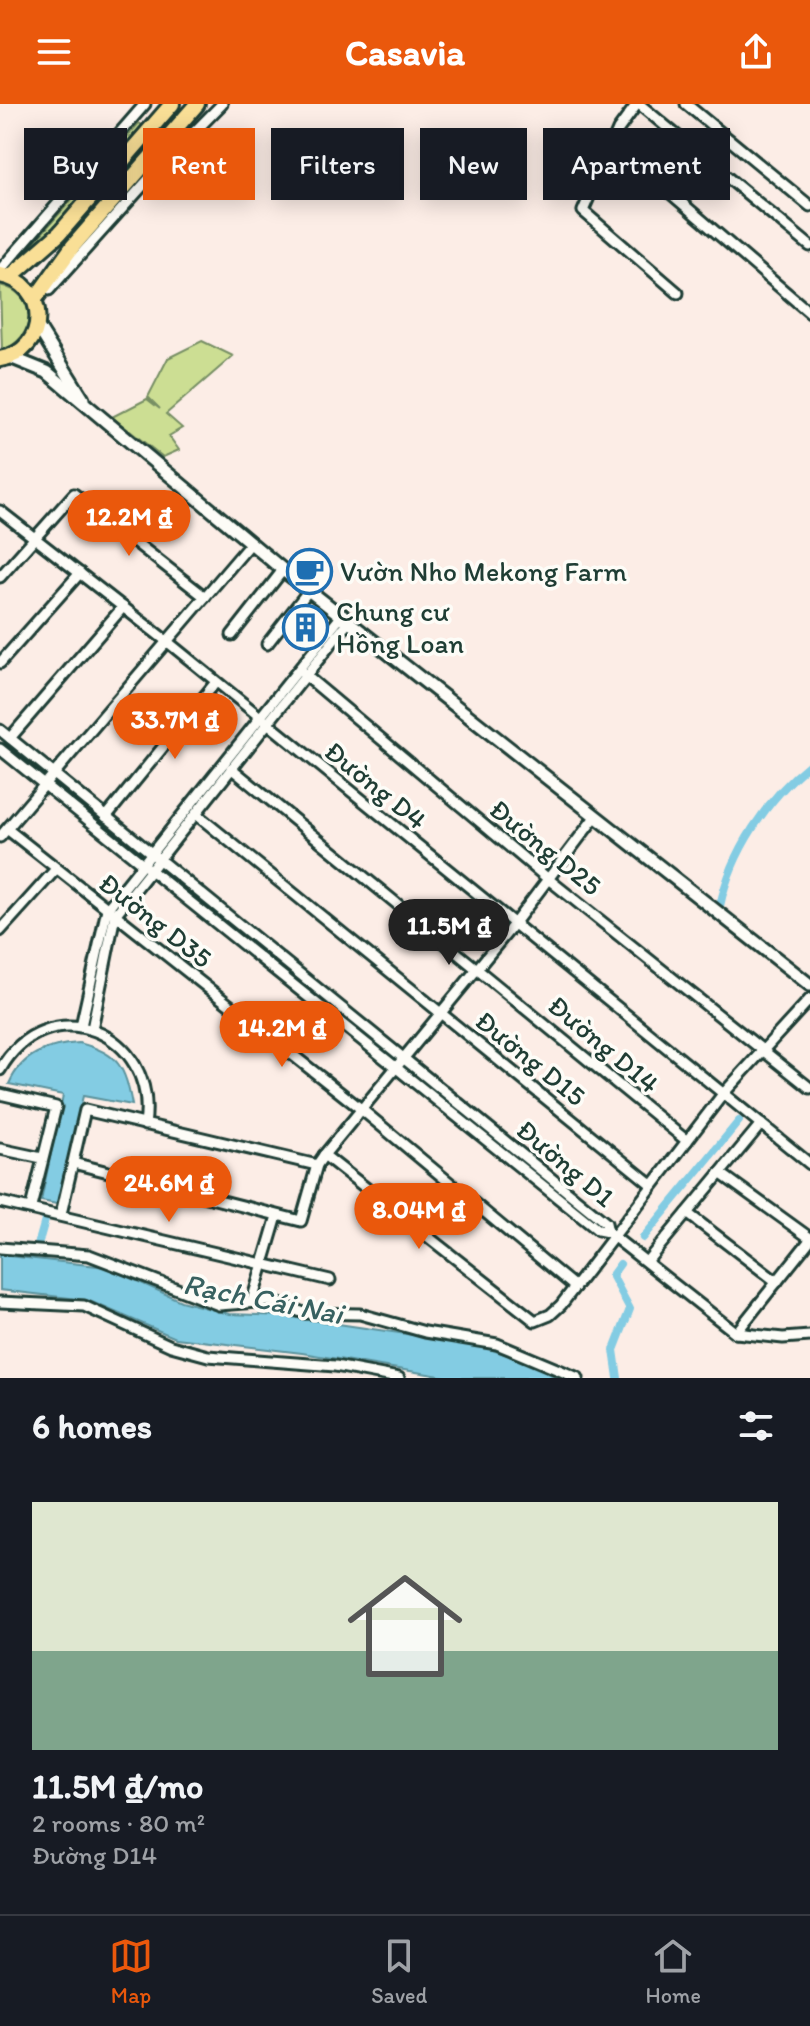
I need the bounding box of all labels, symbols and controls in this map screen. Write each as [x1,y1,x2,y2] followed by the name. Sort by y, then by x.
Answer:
[32,30,76,74] icon: menu
[734,30,778,74] icon: share
[345,31,465,74] text: Casavia
[24,128,127,200] chip: Buy
[143,128,255,200] chip: Rent
[271,128,404,200] chip: Filters
[420,128,527,200] chip: New
[543,128,730,200] chip: Apartment
[55,490,203,558] pin: 12.2M ₫
[86,500,172,532] text: 12.2M ₫
[285,547,333,595] cafe icon: Vườn Nho Mekong Farm
[340,554,627,588] place label: Vườn Nho Mekong Farm
[336,594,464,660] place label: Chung cư Hồng Loan
[281,603,329,651] building icon: Chung cư Hồng Loan
[101,693,249,761] pin: 33.7M ₫
[131,703,219,735] text: 33.7M ₫
[318,734,434,837] street label: Đường D4
[483,792,609,902] street label: Đường D25
[92,865,220,975] street label: Đường D35
[375,899,523,967] pin: 11.5M ₫
[406,909,492,941] text: 11.5M ₫
[542,988,667,1100] street label: Đường D14
[208,1001,356,1069] pin: 14.2M ₫
[469,1003,593,1113] street label: Đường D15
[238,1011,326,1043] text: 14.2M ₫
[510,1112,622,1214] street label: Đường D1
[95,1156,243,1224] pin: 24.6M ₫
[124,1166,214,1198] text: 24.6M ₫
[345,1183,493,1251] pin: 8.04M ₫
[372,1193,466,1225] text: 8.04M ₫
[180,1265,349,1333] water label: Rạch Cái Nai
[734,1404,778,1448] icon: filters
[32,1406,152,1447] text: 6 homes
[333,1554,477,1698] icon: home
[32,1766,204,1807] text: 11.5M ₫/mo
[32,1807,205,1839] text: 2 rooms · 80 m²
[32,1839,157,1871] text: Đường D14
[109,1934,153,2009] tab: Map
[371,1934,427,2009] tab: Saved
[645,1934,701,2009] tab: Home

